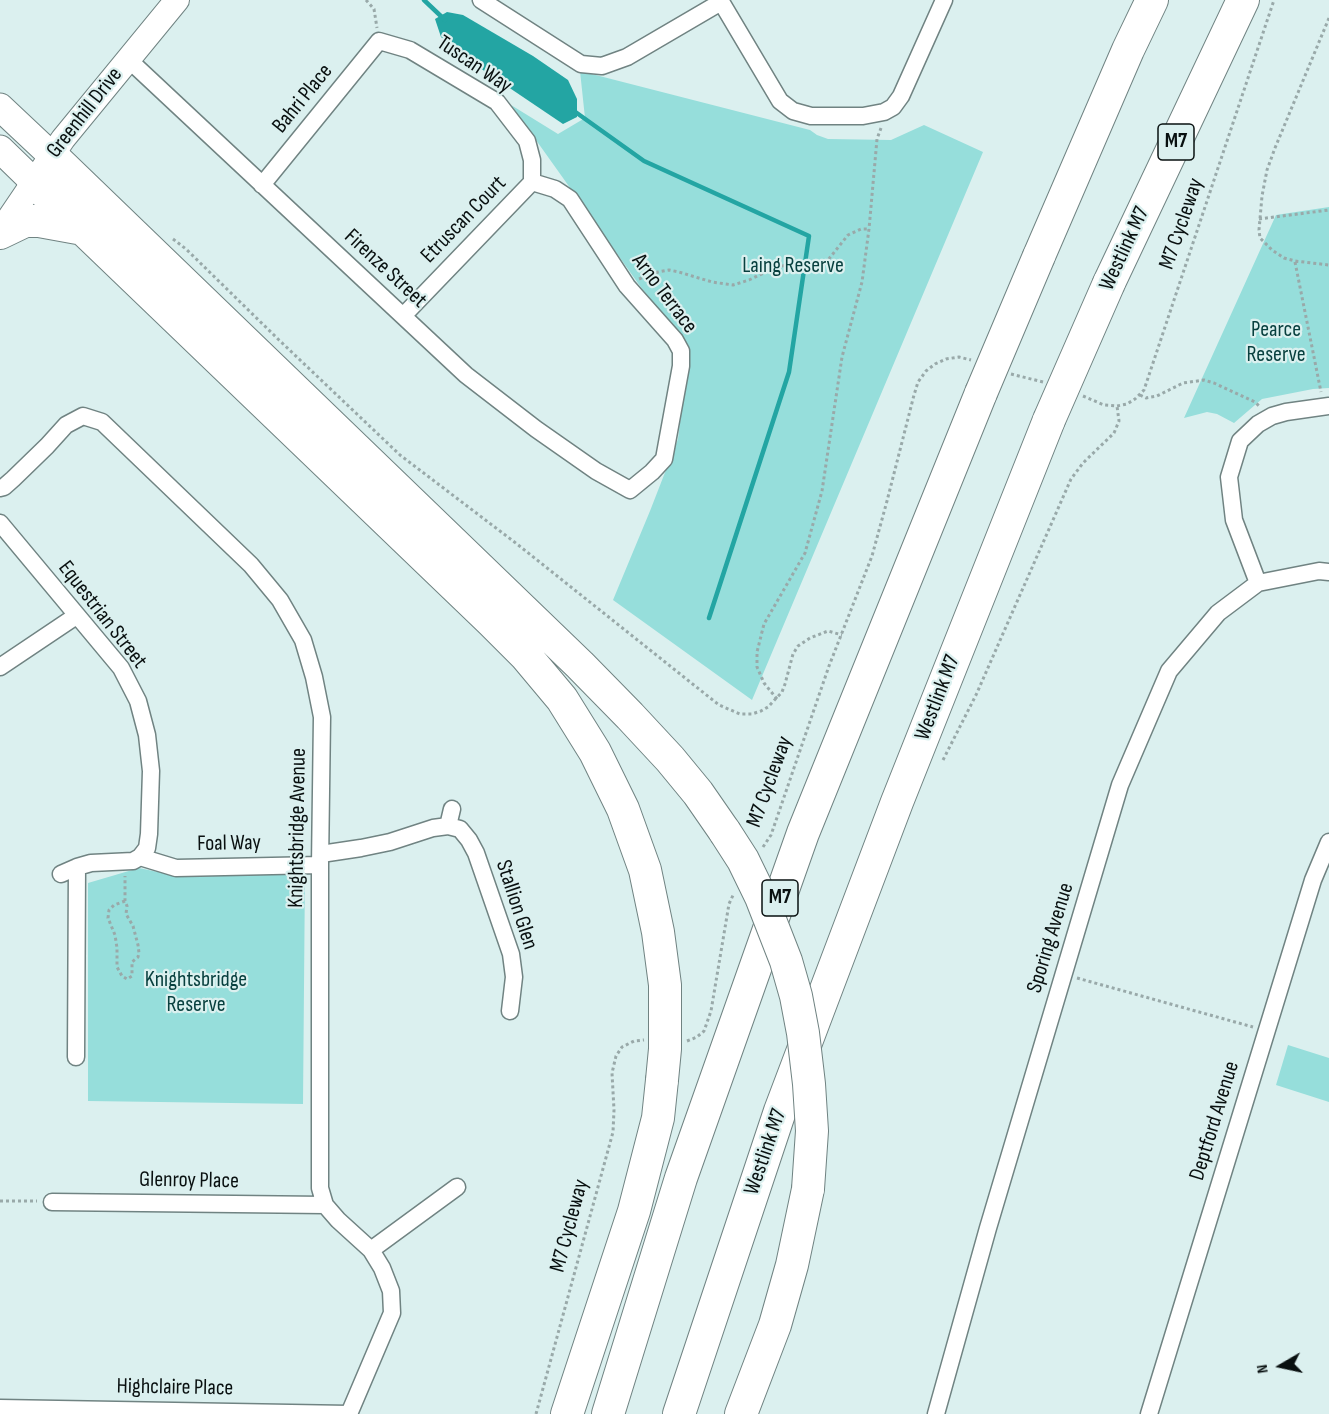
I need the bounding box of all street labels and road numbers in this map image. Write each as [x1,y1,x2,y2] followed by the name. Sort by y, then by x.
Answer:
[431,30,517,100] street label: Tuscan Way
[267,59,339,139] street label: Bahri Place
[41,62,129,164] street label: Greenhill Drive
[1158,124,1194,160] road number: M7
[416,171,512,269] street label: Etruscan Court
[1154,175,1210,273] street label: M7 Cycleway
[1094,203,1156,295] street label: Westlink M7
[338,224,432,314] street label: Firenze Street
[626,249,702,339] street label: Arno Terrace
[52,556,152,674] street label: Equestrian Street
[910,652,966,744] street label: Westlink M7
[741,733,799,831] street label: M7 Cycleway
[283,748,313,908] street label: Knightsbridge Avenue
[197,830,261,858] street label: Foal Way
[489,857,543,953] street label: Stallion Glen
[762,880,798,916] road number: M7
[1022,880,1080,996] street label: Sporing Avenue
[1184,1058,1246,1184] street label: Deptford Avenue
[739,1106,793,1198] street label: Westlink M7
[139,1167,239,1195] street label: Glenroy Place
[545,1177,595,1275] street label: M7 Cycleway
[116,1374,234,1402] street label: Highclaire Place

